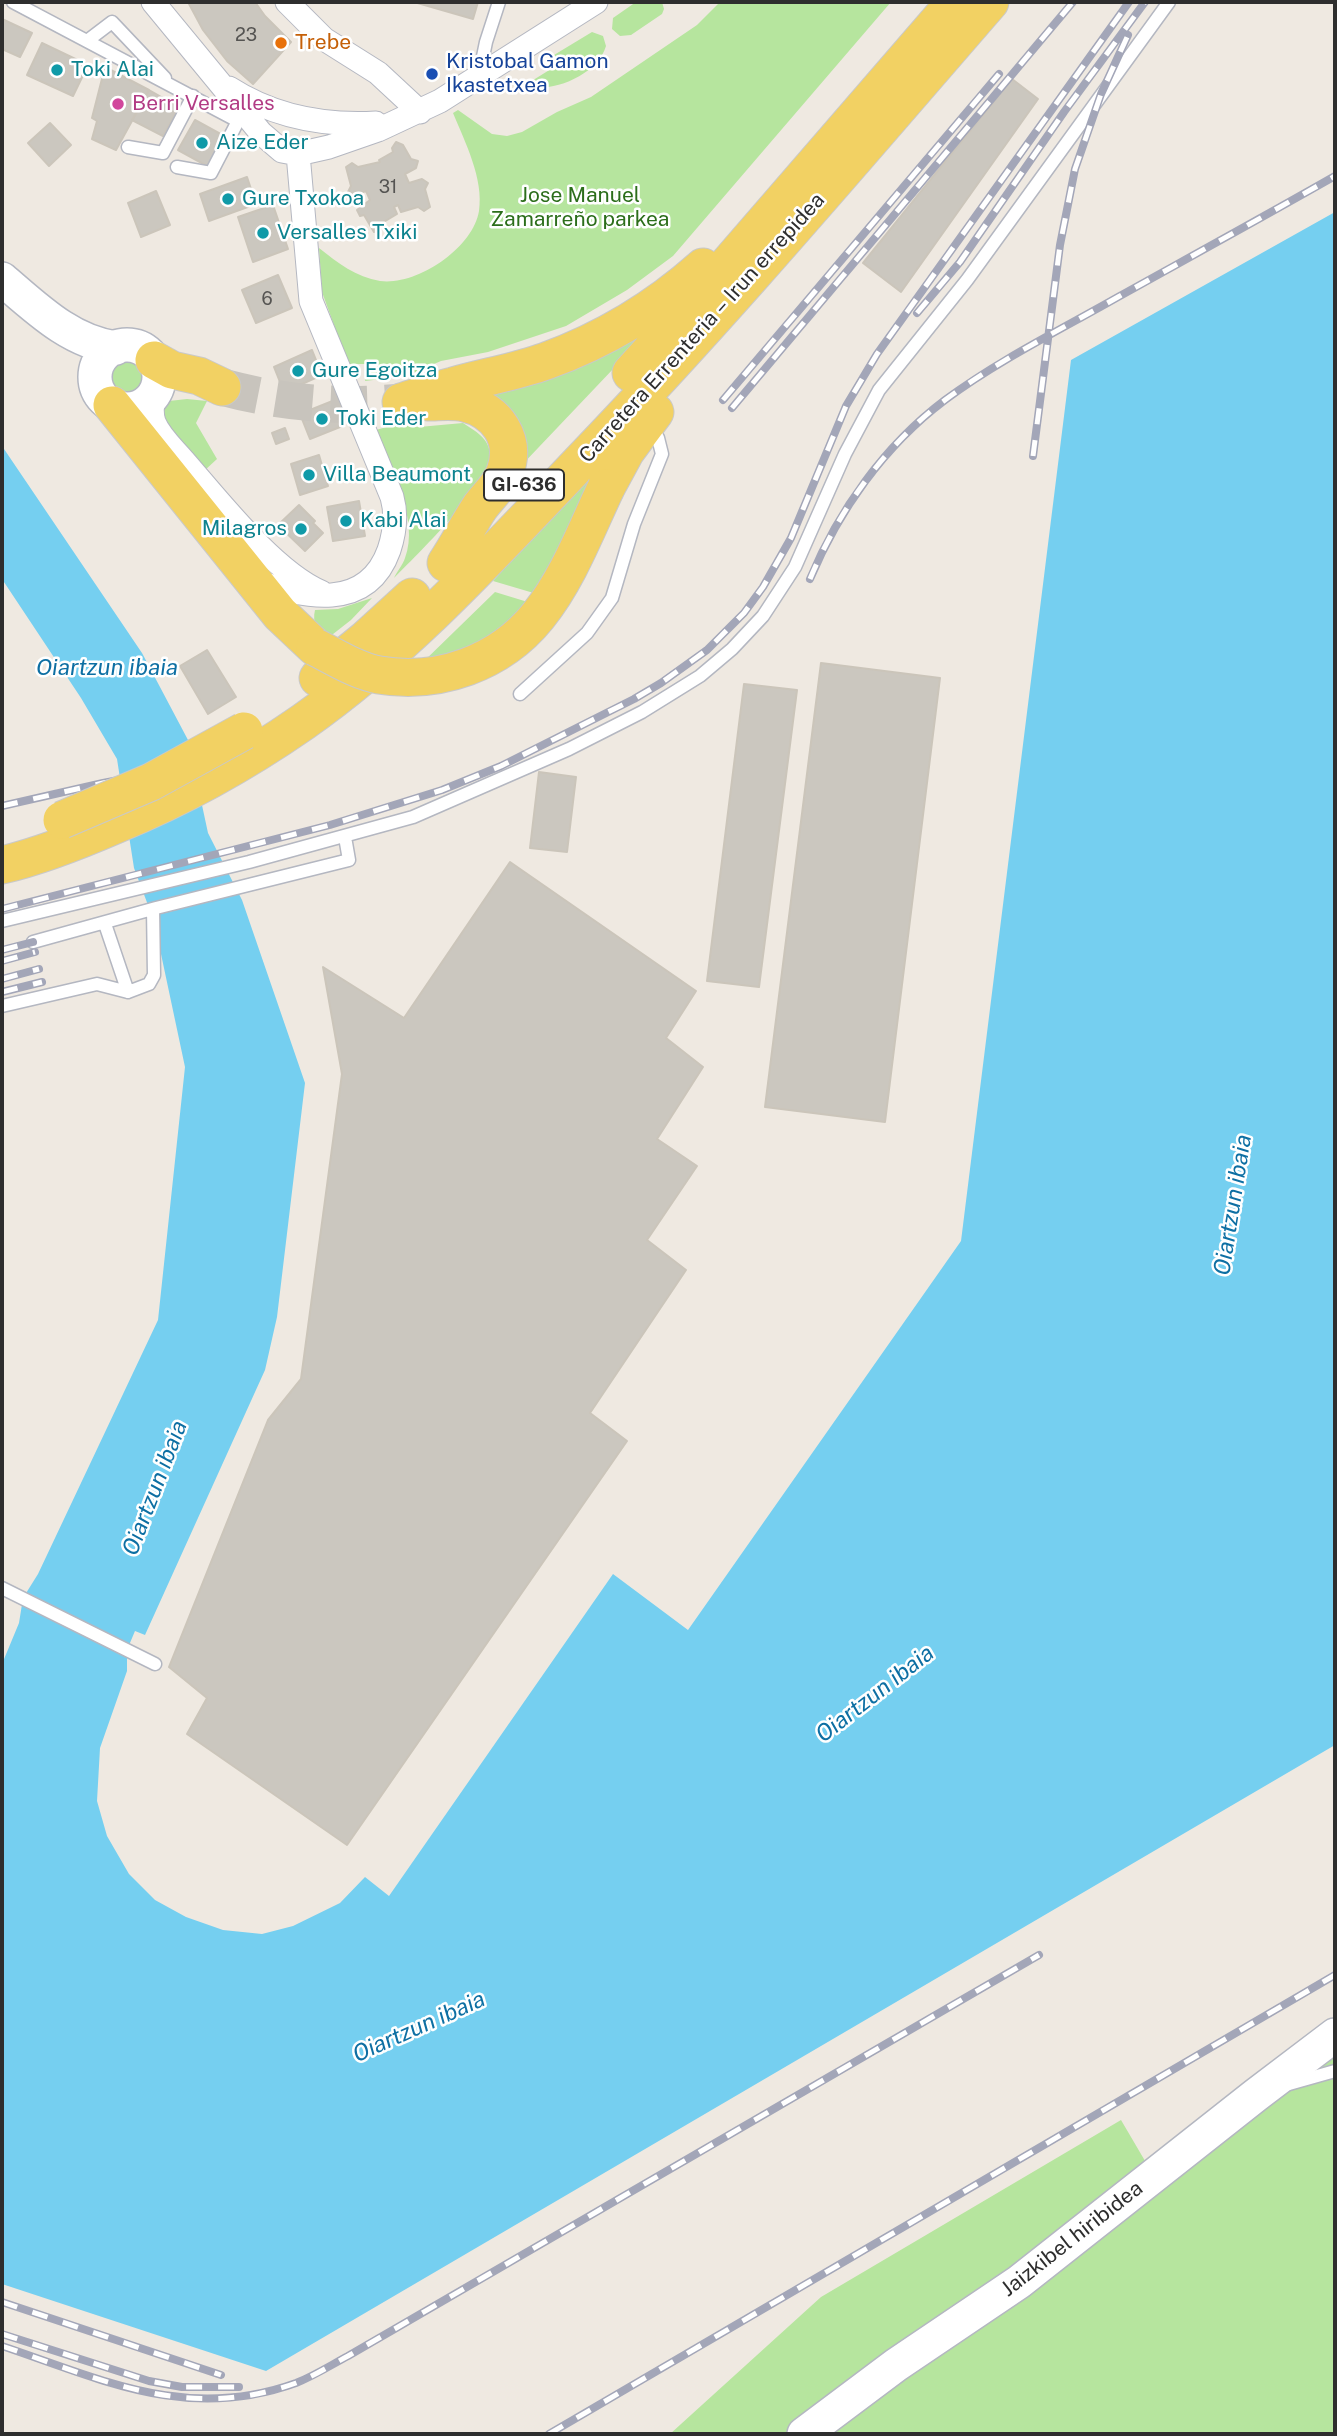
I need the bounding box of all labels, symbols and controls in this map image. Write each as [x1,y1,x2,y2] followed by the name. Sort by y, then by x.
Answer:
[235,24,257,46] house number: 23
[295,30,351,56] place label: Trebe
[273,35,289,51] marker: Trebe
[446,49,609,99] place label: Kristobal Gamon Ikastetxea
[71,57,154,83] place label: Toki Alai
[49,62,65,78] marker: Toki Alai
[424,66,440,82] marker: Kristobal Gamon Ikastetxea
[132,91,275,117] place label: Berri Versalles
[110,96,126,112] marker: Berri Versalles
[216,130,309,156] place label: Aize Eder
[194,135,210,151] marker: Aize Eder
[379,176,397,198] house number: 31
[491,183,669,233] park label: Jose Manuel Zamarreño parkea
[242,186,364,212] place label: Gure Txokoa
[574,188,830,468] street label: Carretera Errenteria – Irun errepidea
[220,191,236,207] marker: Gure Txokoa
[277,220,418,246] place label: Versalles Txiki
[255,225,271,241] marker: Versalles Txiki
[261,288,273,310] house number: 6
[312,358,437,384] place label: Gure Egoitza
[290,363,306,379] marker: Gure Egoitza
[336,406,427,432] place label: Toki Eder
[314,411,330,427] marker: Toki Eder
[323,462,471,488] place label: Villa Beaumont
[301,467,317,483] marker: Villa Beaumont
[484,470,564,500] road number: GI-636
[360,508,447,534] place label: Kabi Alai
[338,513,354,529] marker: Kabi Alai
[202,516,287,542] place label: Milagros
[293,521,309,537] marker: Milagros
[36,654,178,682] water label: Oiartzun ibaia
[1208,1133,1258,1277] water label: Oiartzun ibaia
[117,1417,193,1559] water label: Oiartzun ibaia
[811,1639,939,1749] water label: Oiartzun ibaia
[348,1985,490,2069] water label: Oiartzun ibaia
[996,2176,1148,2302] street label: Jaizkibel hiribidea

